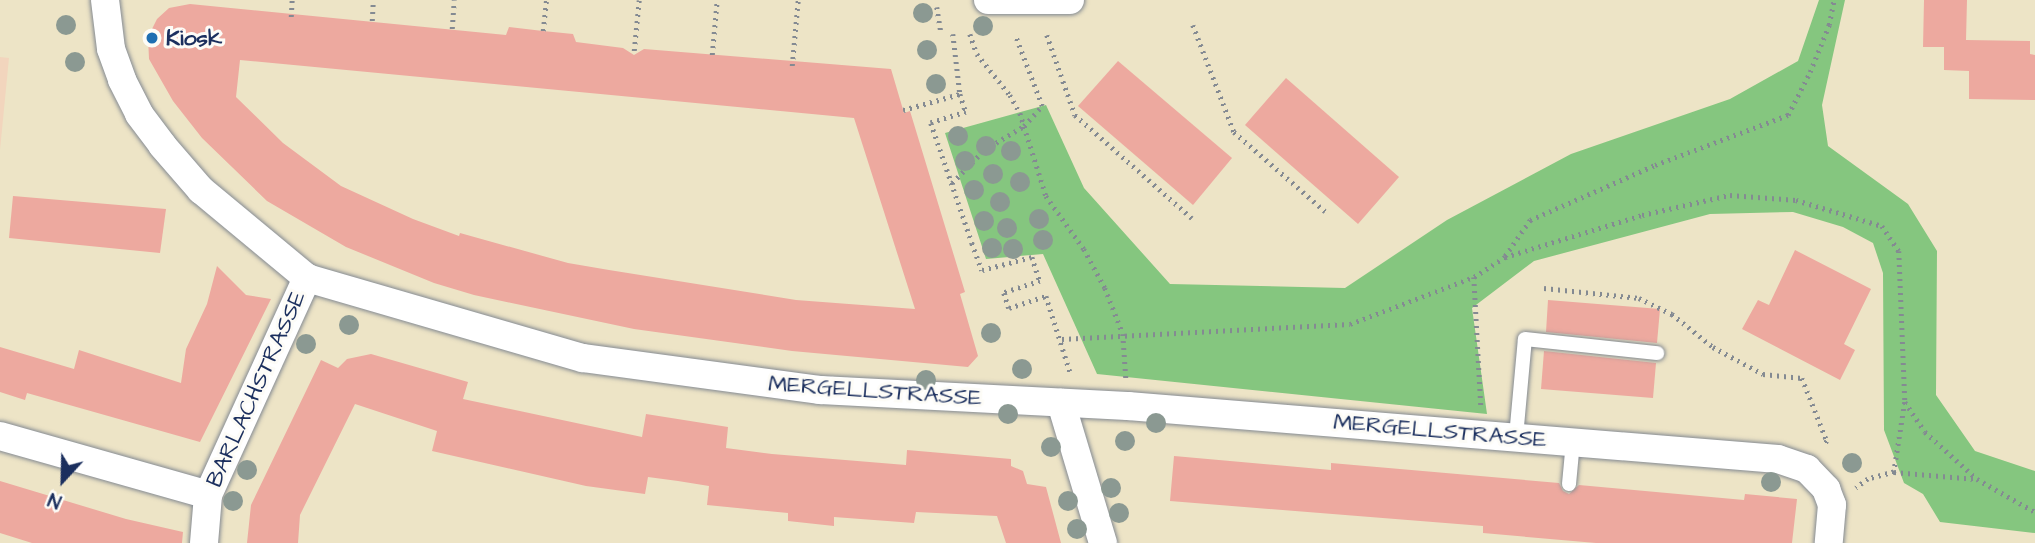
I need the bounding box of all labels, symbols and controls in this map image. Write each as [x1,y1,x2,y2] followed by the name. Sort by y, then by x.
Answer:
[166,24,222,52] place label: Kiosk
[144,30,160,46] marker: Kiosk
[200,287,312,491] street label: BARLACHSTRASSE
[767,370,983,412] street label: MERGELLSTRASSE
[1332,408,1548,454] street label: MERGELLSTRASSE
[28,445,98,515] north arrow
[44,485,66,515] text: N

